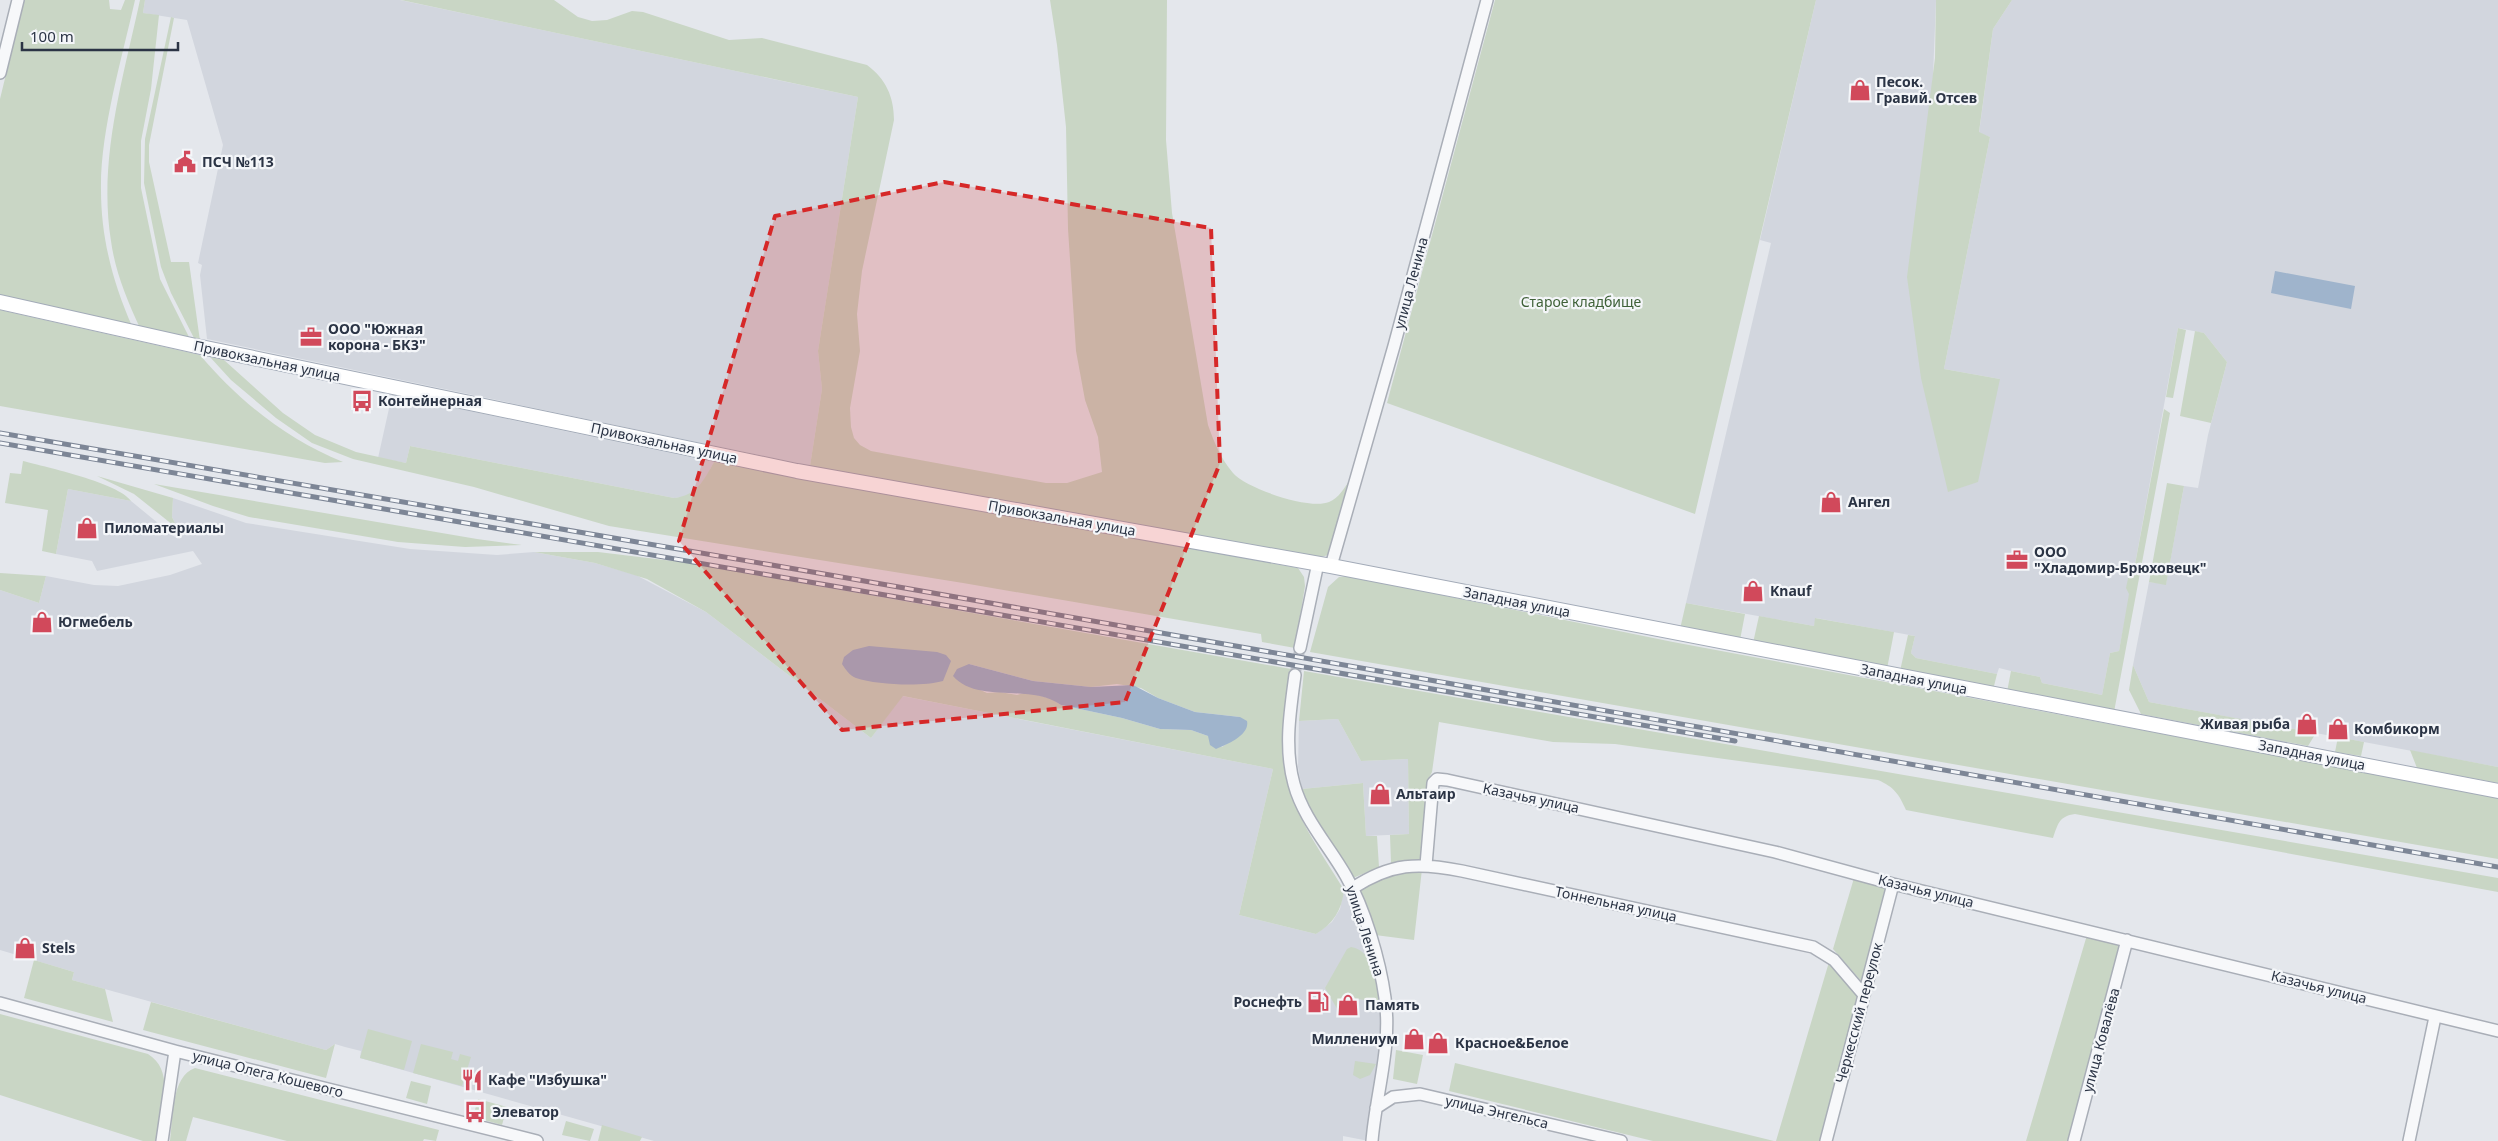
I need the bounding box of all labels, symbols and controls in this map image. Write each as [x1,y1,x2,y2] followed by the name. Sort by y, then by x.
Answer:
[22,20,179,52] scale bar
[30,26,74,46] text: 100 m
[1876,72,1977,107] place label: Песок. Гравий. Отсев
[1847,77,1873,103] shop icon: Песок. Гравий. Отсев
[172,149,198,175] public building icon: ПСЧ №113
[202,152,274,171] place label: ПСЧ №113
[1389,235,1432,331] street label: улица Ленина
[1521,292,1642,311] park label: Старое кладбище
[328,319,426,354] place label: ООО "Южная корона - БКЗ"
[298,324,324,350] office icon: ООО "Южная корона - БКЗ"
[192,336,342,385] street label: Привокзальная улица
[349,388,375,414] bus stop icon: Контейнерная
[378,391,482,410] place label: Контейнерная
[589,418,739,467] street label: Привокзальная улица
[1818,489,1844,515] shop icon: Ангел
[1848,492,1890,511] place label: Ангел
[987,495,1137,540] street label: Привокзальная улица
[74,515,100,541] shop icon: Пиломатериалы
[104,518,224,537] place label: Пиломатериалы
[2034,542,2207,577] place label: ООО "Хладомир-Брюховецк"
[2004,547,2030,573] office icon: ООО "Хладомир-Брюховецк"
[1740,578,1766,604] shop icon: Knauf
[1770,581,1813,600] place label: Knauf
[1462,582,1572,621] street label: Западная улица
[29,609,55,635] shop icon: Югмебель
[58,612,133,631] place label: Югмебель
[1859,659,1969,698] street label: Западная улица
[2294,711,2320,737] shop icon: Живая рыба
[2200,714,2290,733] place label: Живая рыба
[2325,716,2351,742] shop icon: Комбикорм
[2354,719,2440,738] place label: Комбикорм
[2257,735,2367,774] street label: Западная улица
[1481,778,1581,817] street label: Казачья улица
[1367,781,1393,807] shop icon: Альтаир
[1396,784,1456,803] place label: Альтаир
[1876,869,1976,912] street label: Казачья улица
[1553,881,1679,926] street label: Тоннельная улица
[1342,883,1389,979] street label: улица Ленина
[12,935,38,961] shop icon: Stels
[42,938,75,957] place label: Stels
[1831,940,1887,1085] street label: Черкесский переулок
[2269,965,2369,1008] street label: Казачья улица
[2077,986,2124,1094] street label: улица Ковалёва
[1305,989,1331,1015] fuel station icon: Роснефть
[1233,992,1302,1011] place label: Роснефть
[1335,992,1361,1018] shop icon: Память
[1365,995,1420,1014] place label: Память
[1401,1026,1427,1052] shop icon: Миллениум
[1311,1029,1398,1048] place label: Миллениум
[1425,1030,1451,1056] shop icon: Красное&Белое
[1455,1033,1569,1052] place label: Красное&Белое
[191,1046,346,1101] street label: улица Олега Кошевого
[459,1067,485,1093] restaurant icon: Кафе "Избушка"
[488,1070,607,1089] place label: Кафе "Избушка"
[1444,1090,1551,1133] street label: улица Энгельса
[462,1099,488,1125] bus stop icon: Элеватор
[492,1102,559,1121] place label: Элеватор

